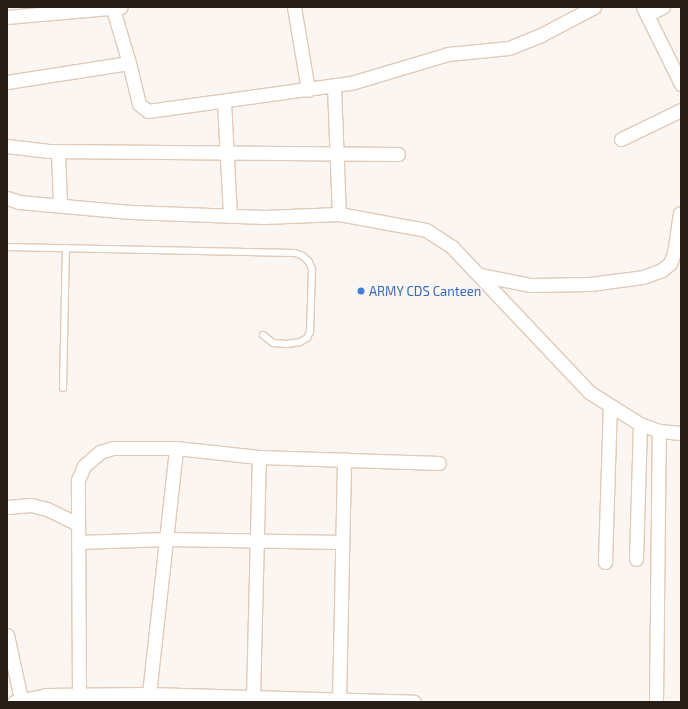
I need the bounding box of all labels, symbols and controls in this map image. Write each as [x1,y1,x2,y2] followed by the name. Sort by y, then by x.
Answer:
[369,283,482,299] place label: ARMY CDS Canteen
[356,286,366,296] marker: ARMY CDS Canteen

